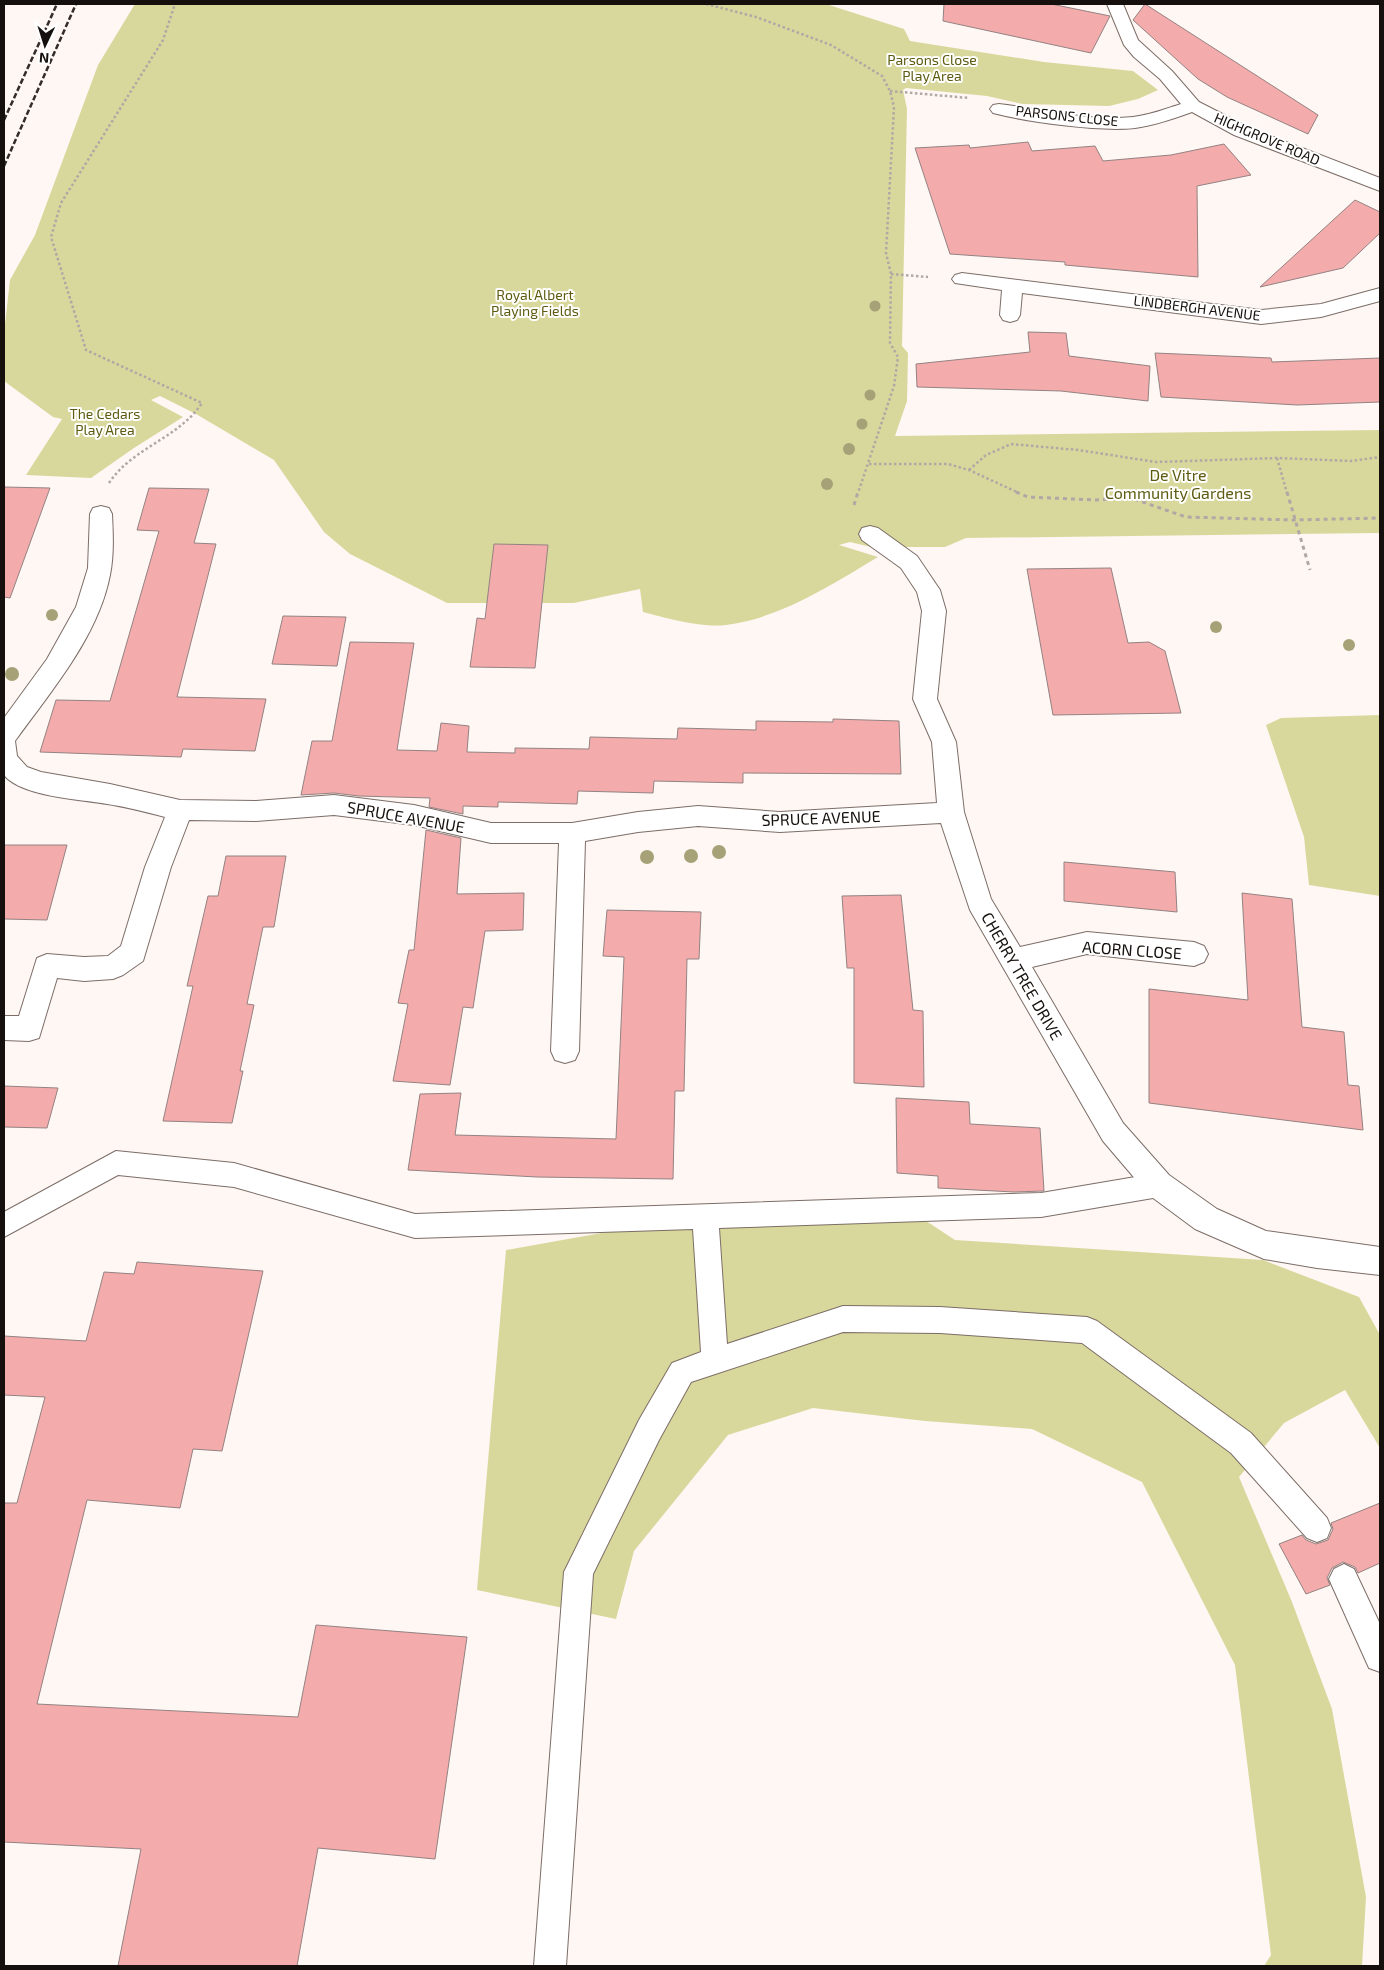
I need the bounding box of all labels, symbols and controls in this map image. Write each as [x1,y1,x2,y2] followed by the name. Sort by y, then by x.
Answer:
[20,20,70,70] north arrow
[38,50,50,67] text: N
[887,51,977,84] park label: Parsons Close Play Area
[1015,102,1119,129] street label: PARSONS CLOSE
[1212,109,1323,169] street label: HIGHGROVE ROAD
[491,286,579,319] park label: Royal Albert Playing Fields
[1133,291,1262,324] street label: LINDBERGH AVENUE
[70,405,140,438] park label: The Cedars Play Area
[1105,465,1251,502] park label: De Vitre Community Gardens
[346,797,466,836] street label: SPRUCE AVENUE
[761,806,881,829] street label: SPRUCE AVENUE
[978,908,1067,1043] street label: CHERRY TREE DRIVE
[1082,937,1183,962] street label: ACORN CLOSE

